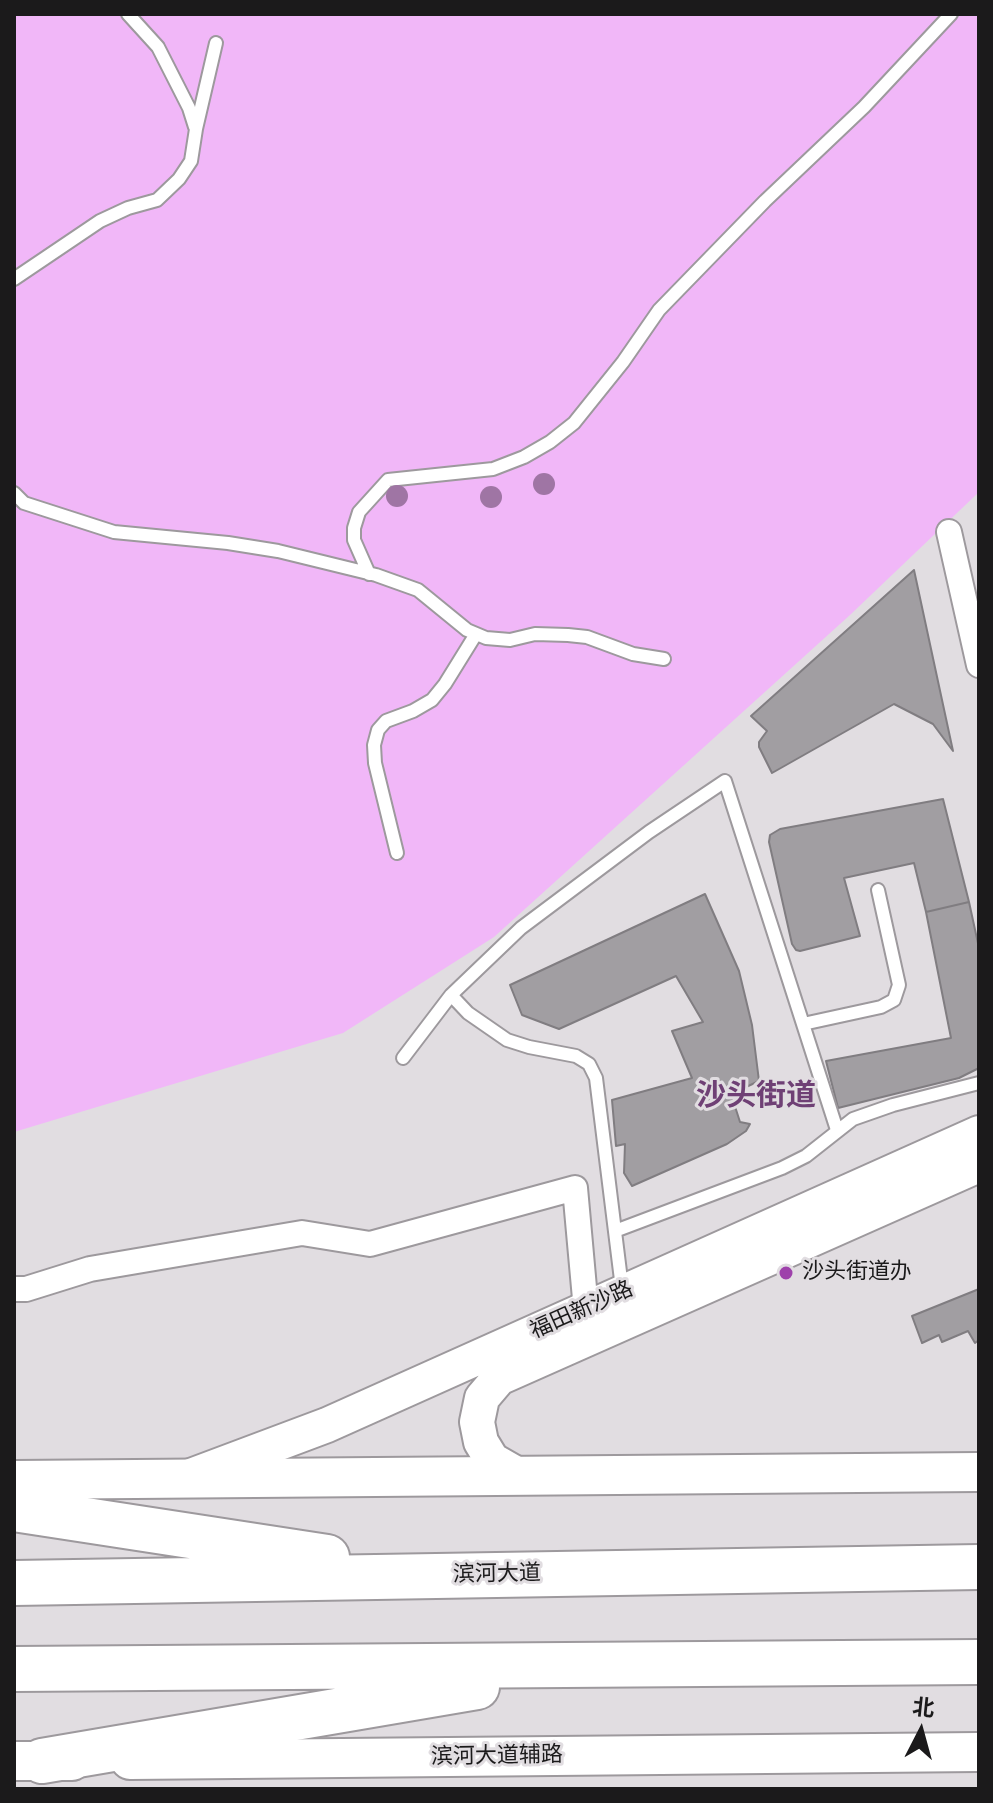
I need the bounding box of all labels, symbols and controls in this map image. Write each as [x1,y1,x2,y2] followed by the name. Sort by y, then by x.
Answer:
[696,1080,816,1116] district label: 沙头街道
[802,1260,912,1286] place label: 沙头街道办
[777,1264,795,1282] marker: 沙头街道办
[526,1277,638,1345] street label: 福田新沙路
[453,1561,541,1589] street label: 滨河大道
[911,1689,936,1725] text: 北
[881,1691,961,1771] north arrow
[431,1743,563,1771] street label: 滨河大道辅路

